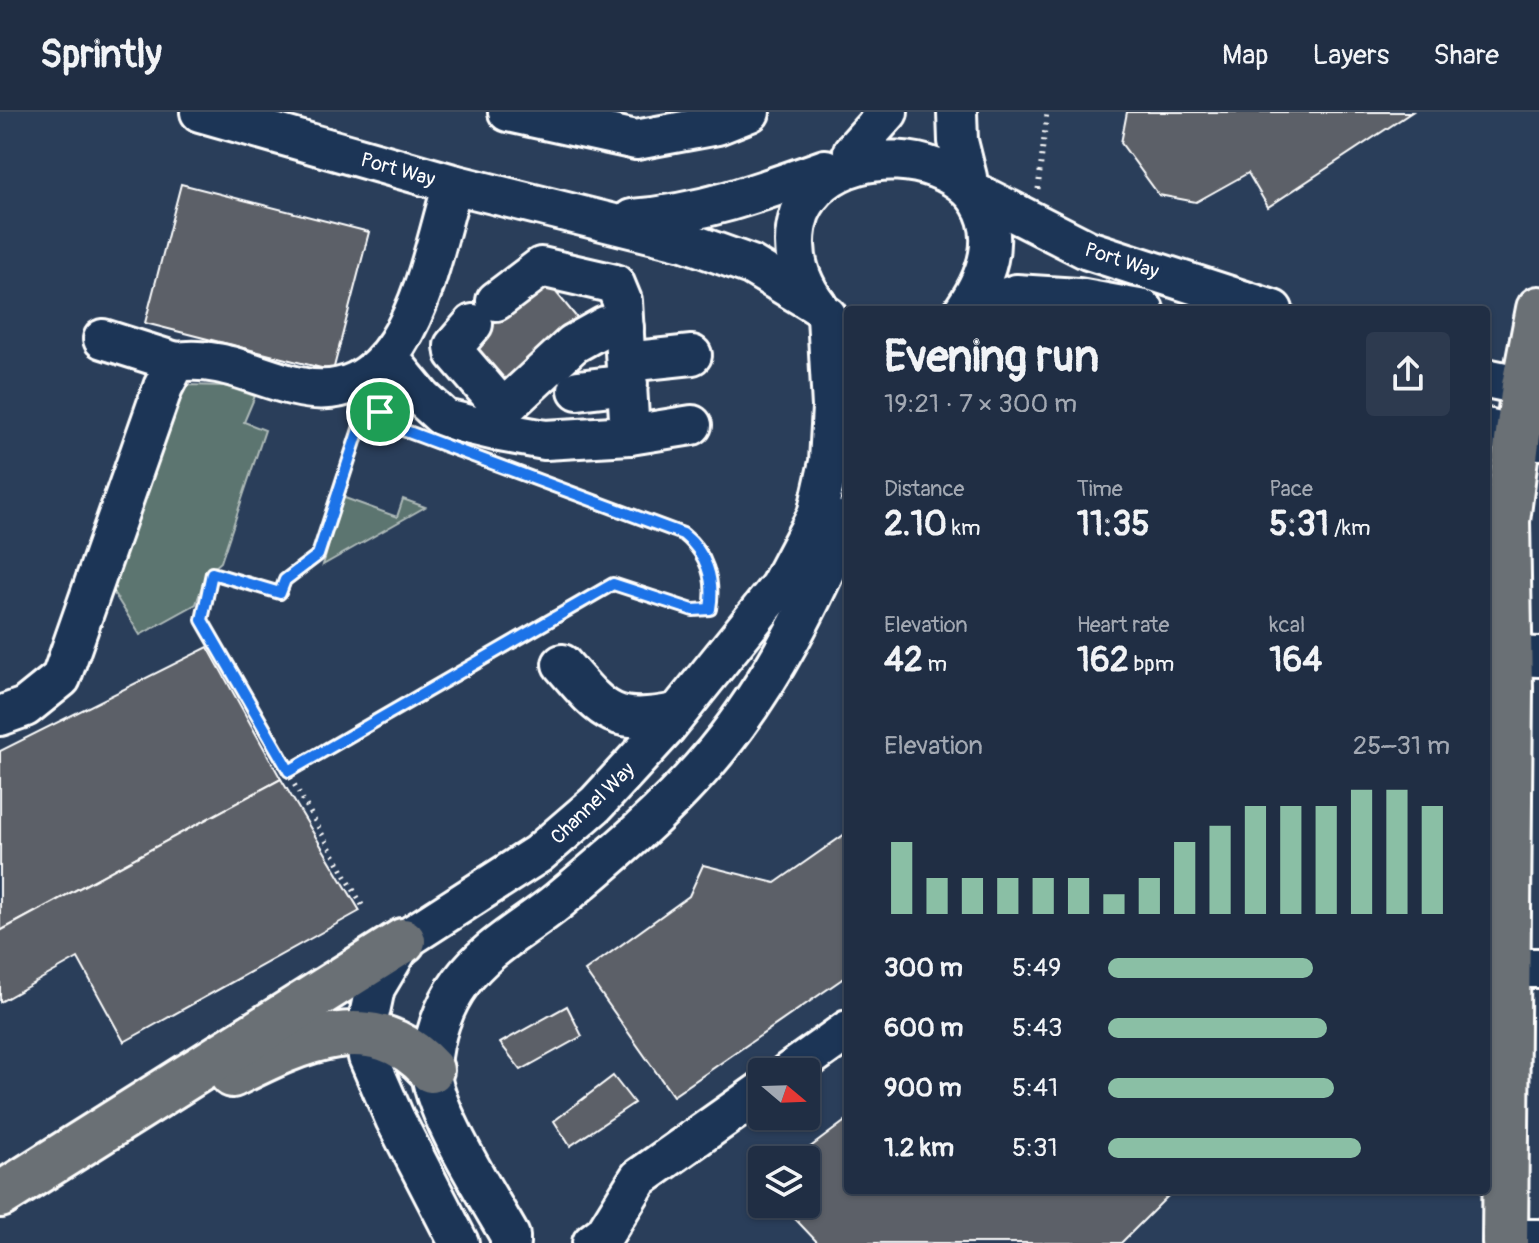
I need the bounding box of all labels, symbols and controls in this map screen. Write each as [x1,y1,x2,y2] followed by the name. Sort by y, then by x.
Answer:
[40,31,162,79] text: Sprintly
[1222,38,1268,73] text: Map
[1312,38,1389,73] text: Layers
[1433,38,1499,73] text: Share
[358,147,438,192] street label: Port Way
[1082,237,1162,284] street label: Port Way
[884,330,1099,385] text: Evening run
[1366,332,1450,416] button: share
[346,378,414,446] pin
[884,388,1077,420] text: 19:21 · 7 × 300 m
[358,390,402,434] icon: arrive
[884,475,964,503] text: Distance
[1077,475,1123,503] text: Time
[1269,475,1313,503] text: Pace
[884,503,947,546] text: 2.10
[1077,503,1150,546] text: 11:35
[1269,503,1329,546] text: 5:31
[947,514,980,542] text: km
[1329,514,1371,542] text: /km
[884,611,968,639] text: Elevation
[1077,611,1169,639] text: Heart rate
[1269,611,1305,639] text: kcal
[884,639,923,682] text: 42
[1077,639,1129,682] text: 162
[1269,639,1322,682] text: 164
[923,650,947,678] text: m
[1129,650,1174,678] text: bpm
[884,730,983,762] text: Elevation
[1353,730,1450,762] text: 25–31 m
[545,757,640,849] street label: Channel Way
[884,952,963,984] text: 300 m
[1012,952,1062,984] text: 5:49
[884,1012,963,1044] text: 600 m
[1012,1012,1063,1044] text: 5:43
[748,1058,820,1130] north arrow
[748,1058,820,1218] map controls
[884,1072,962,1104] text: 900 m
[1012,1072,1058,1104] text: 5:41
[884,1132,954,1164] text: 1.2 km
[1012,1132,1058,1164] text: 5:31
[748,1146,820,1218] button: layers

